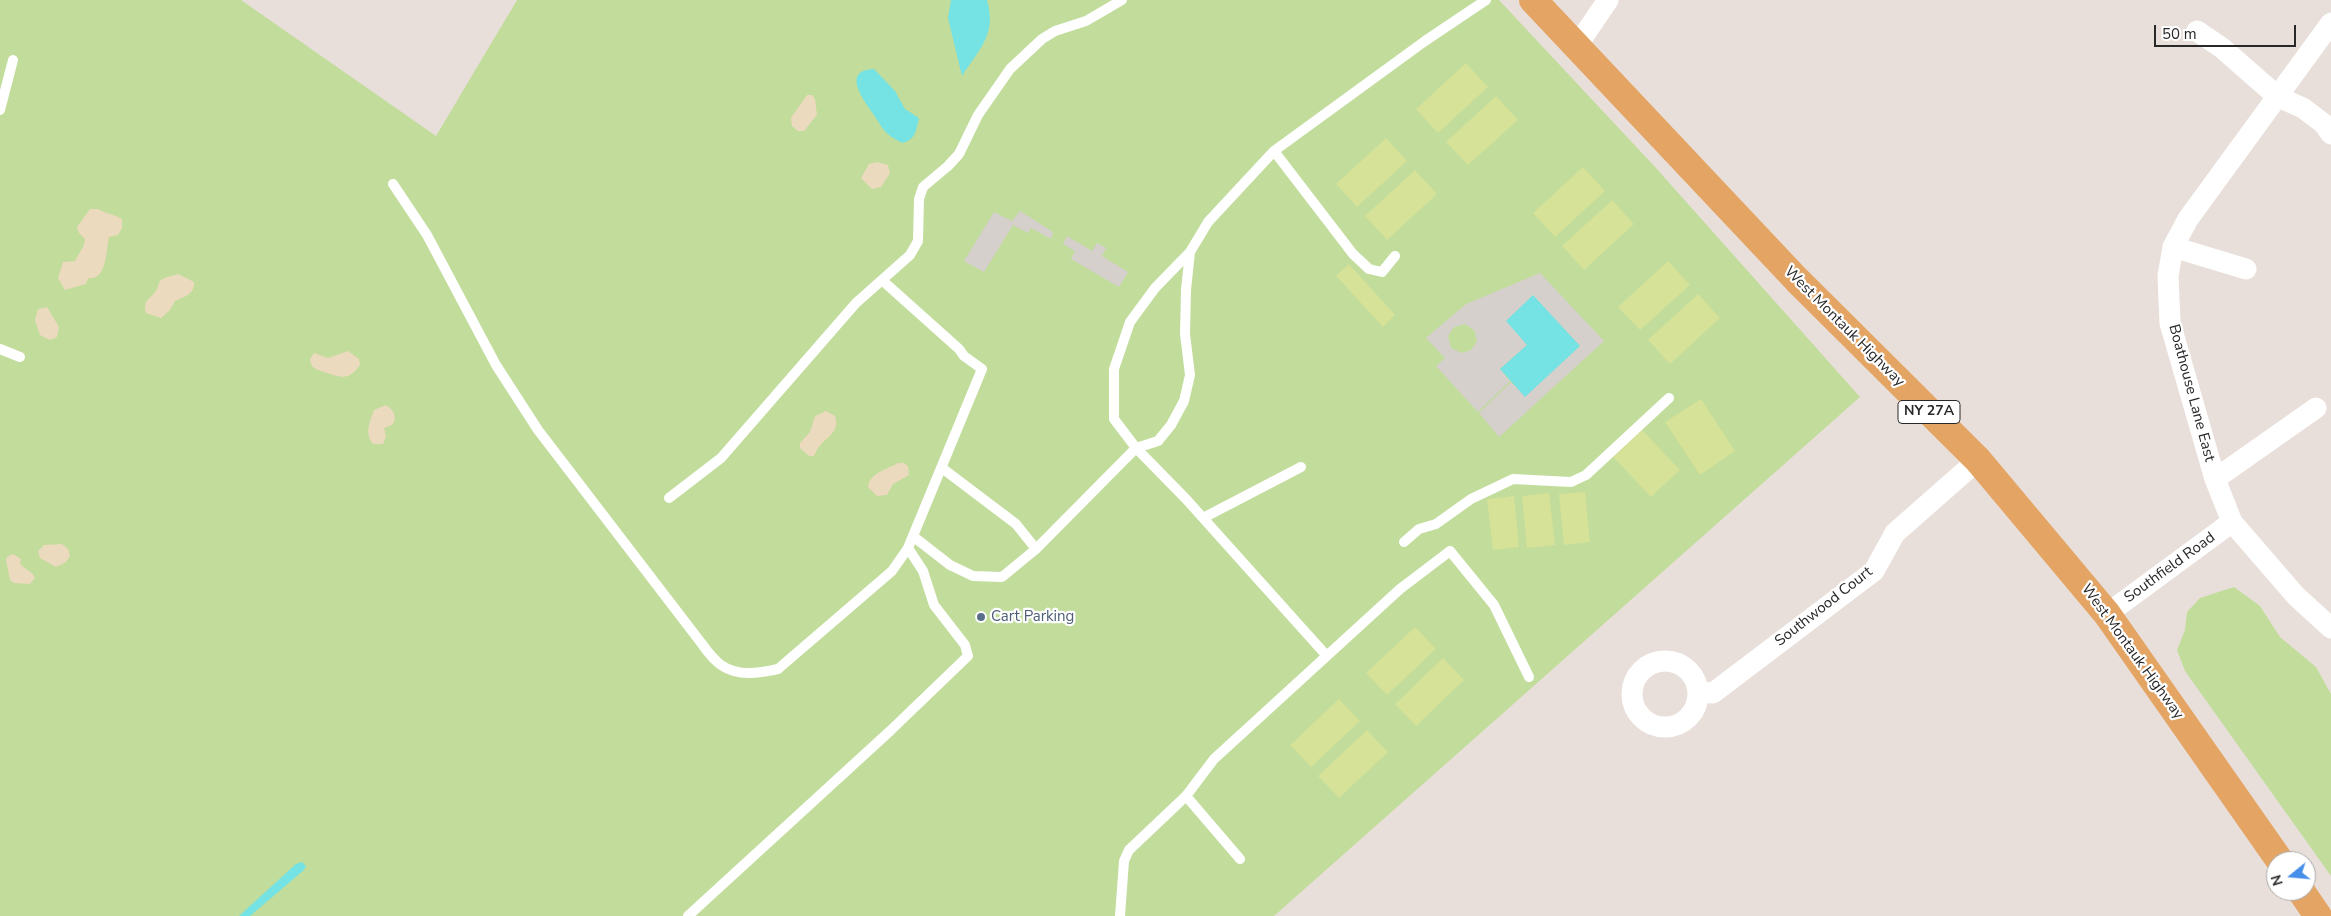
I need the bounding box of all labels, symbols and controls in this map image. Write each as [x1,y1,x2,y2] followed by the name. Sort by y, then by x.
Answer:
[2156,15,2298,47] scale bar
[2162,24,2197,44] text: 50 m
[1780,263,1908,391] street label: West Montauk Highway
[2164,322,2218,464] street label: Boathouse Lane East
[1898,401,1960,424] road number: NY 27A
[2121,529,2219,607] street label: Southfield Road
[1772,563,1876,651] street label: Southwood Court
[2077,581,2187,723] street label: West Montauk Highway
[991,608,1074,626] place label: Cart Parking
[975,611,987,623] marker: Cart Parking
[2266,851,2316,901] north arrow
[2267,872,2288,888] text: N

